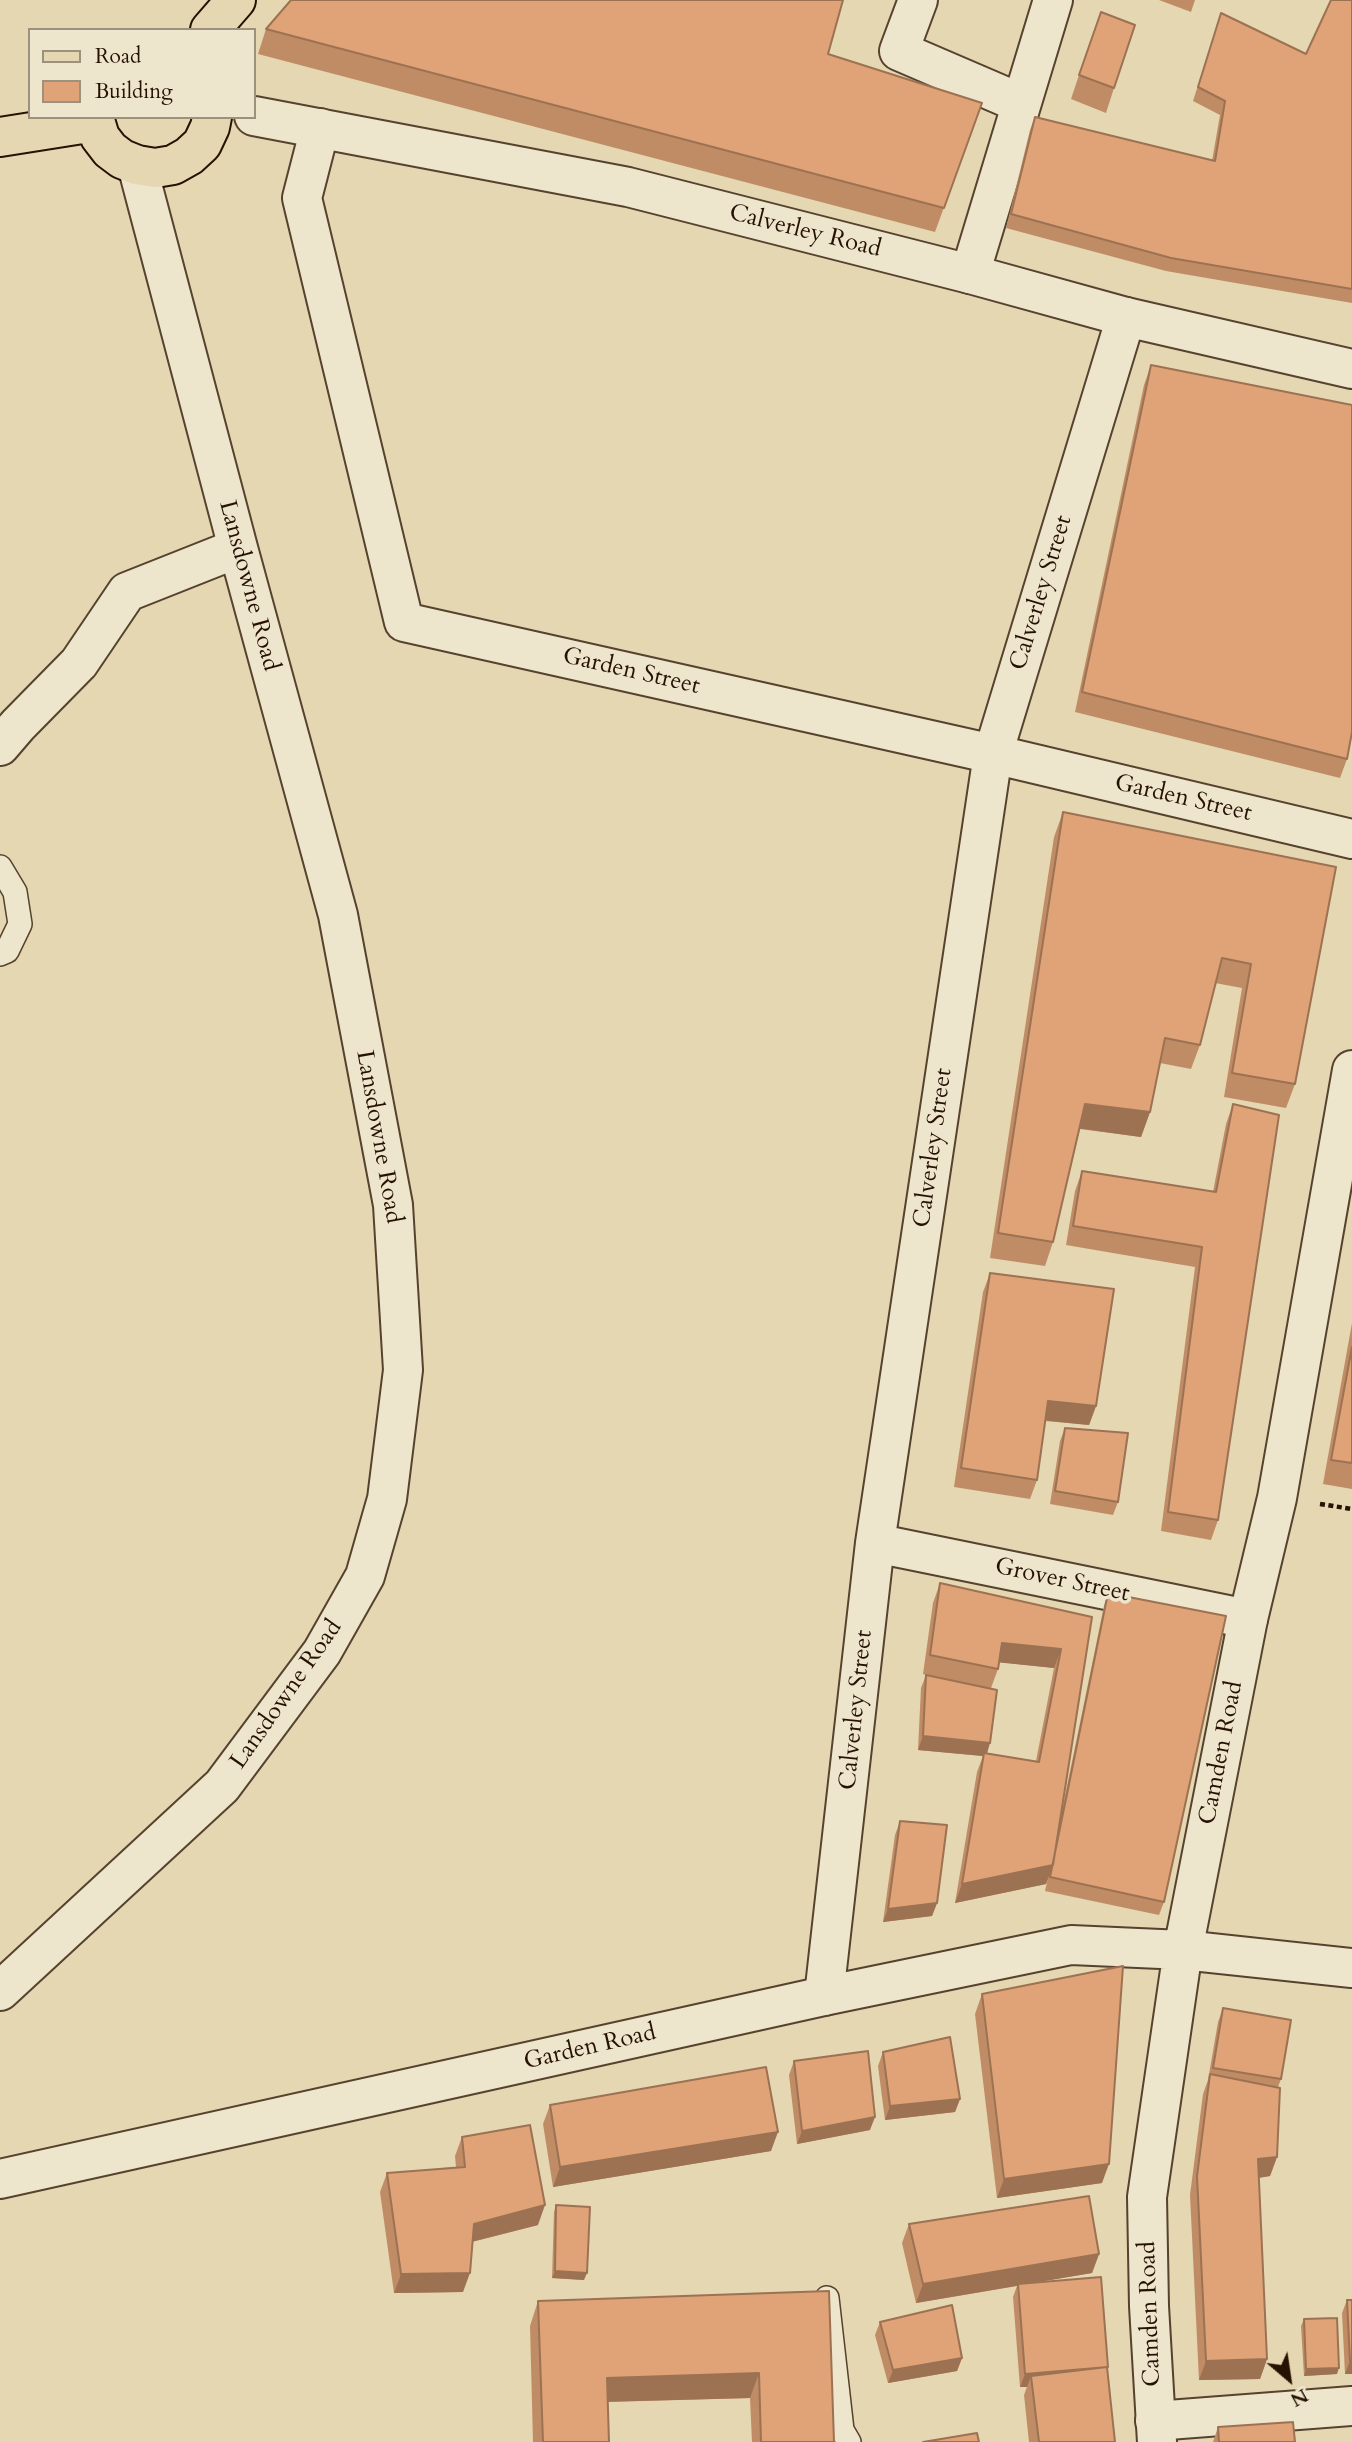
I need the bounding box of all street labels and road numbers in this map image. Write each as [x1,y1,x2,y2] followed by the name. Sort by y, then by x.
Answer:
[726,199,884,265] street label: Calverley Road
[211,498,285,674] street label: Lansdowne Road
[1005,512,1079,674] street label: Calverley Street
[560,642,702,702] street label: Garden Street
[1112,769,1254,829] street label: Garden Street
[349,1048,407,1226] street label: Lansdowne Road
[909,1067,959,1229] street label: Calverley Street
[992,1553,1132,1609] street label: Grover Street
[225,1615,349,1775] street label: Lansdowne Road
[834,1629,880,1791] street label: Calverley Street
[1194,1679,1250,1827] street label: Camden Road
[521,2019,659,2077] street label: Garden Road
[1134,2241,1168,2387] street label: Camden Road

